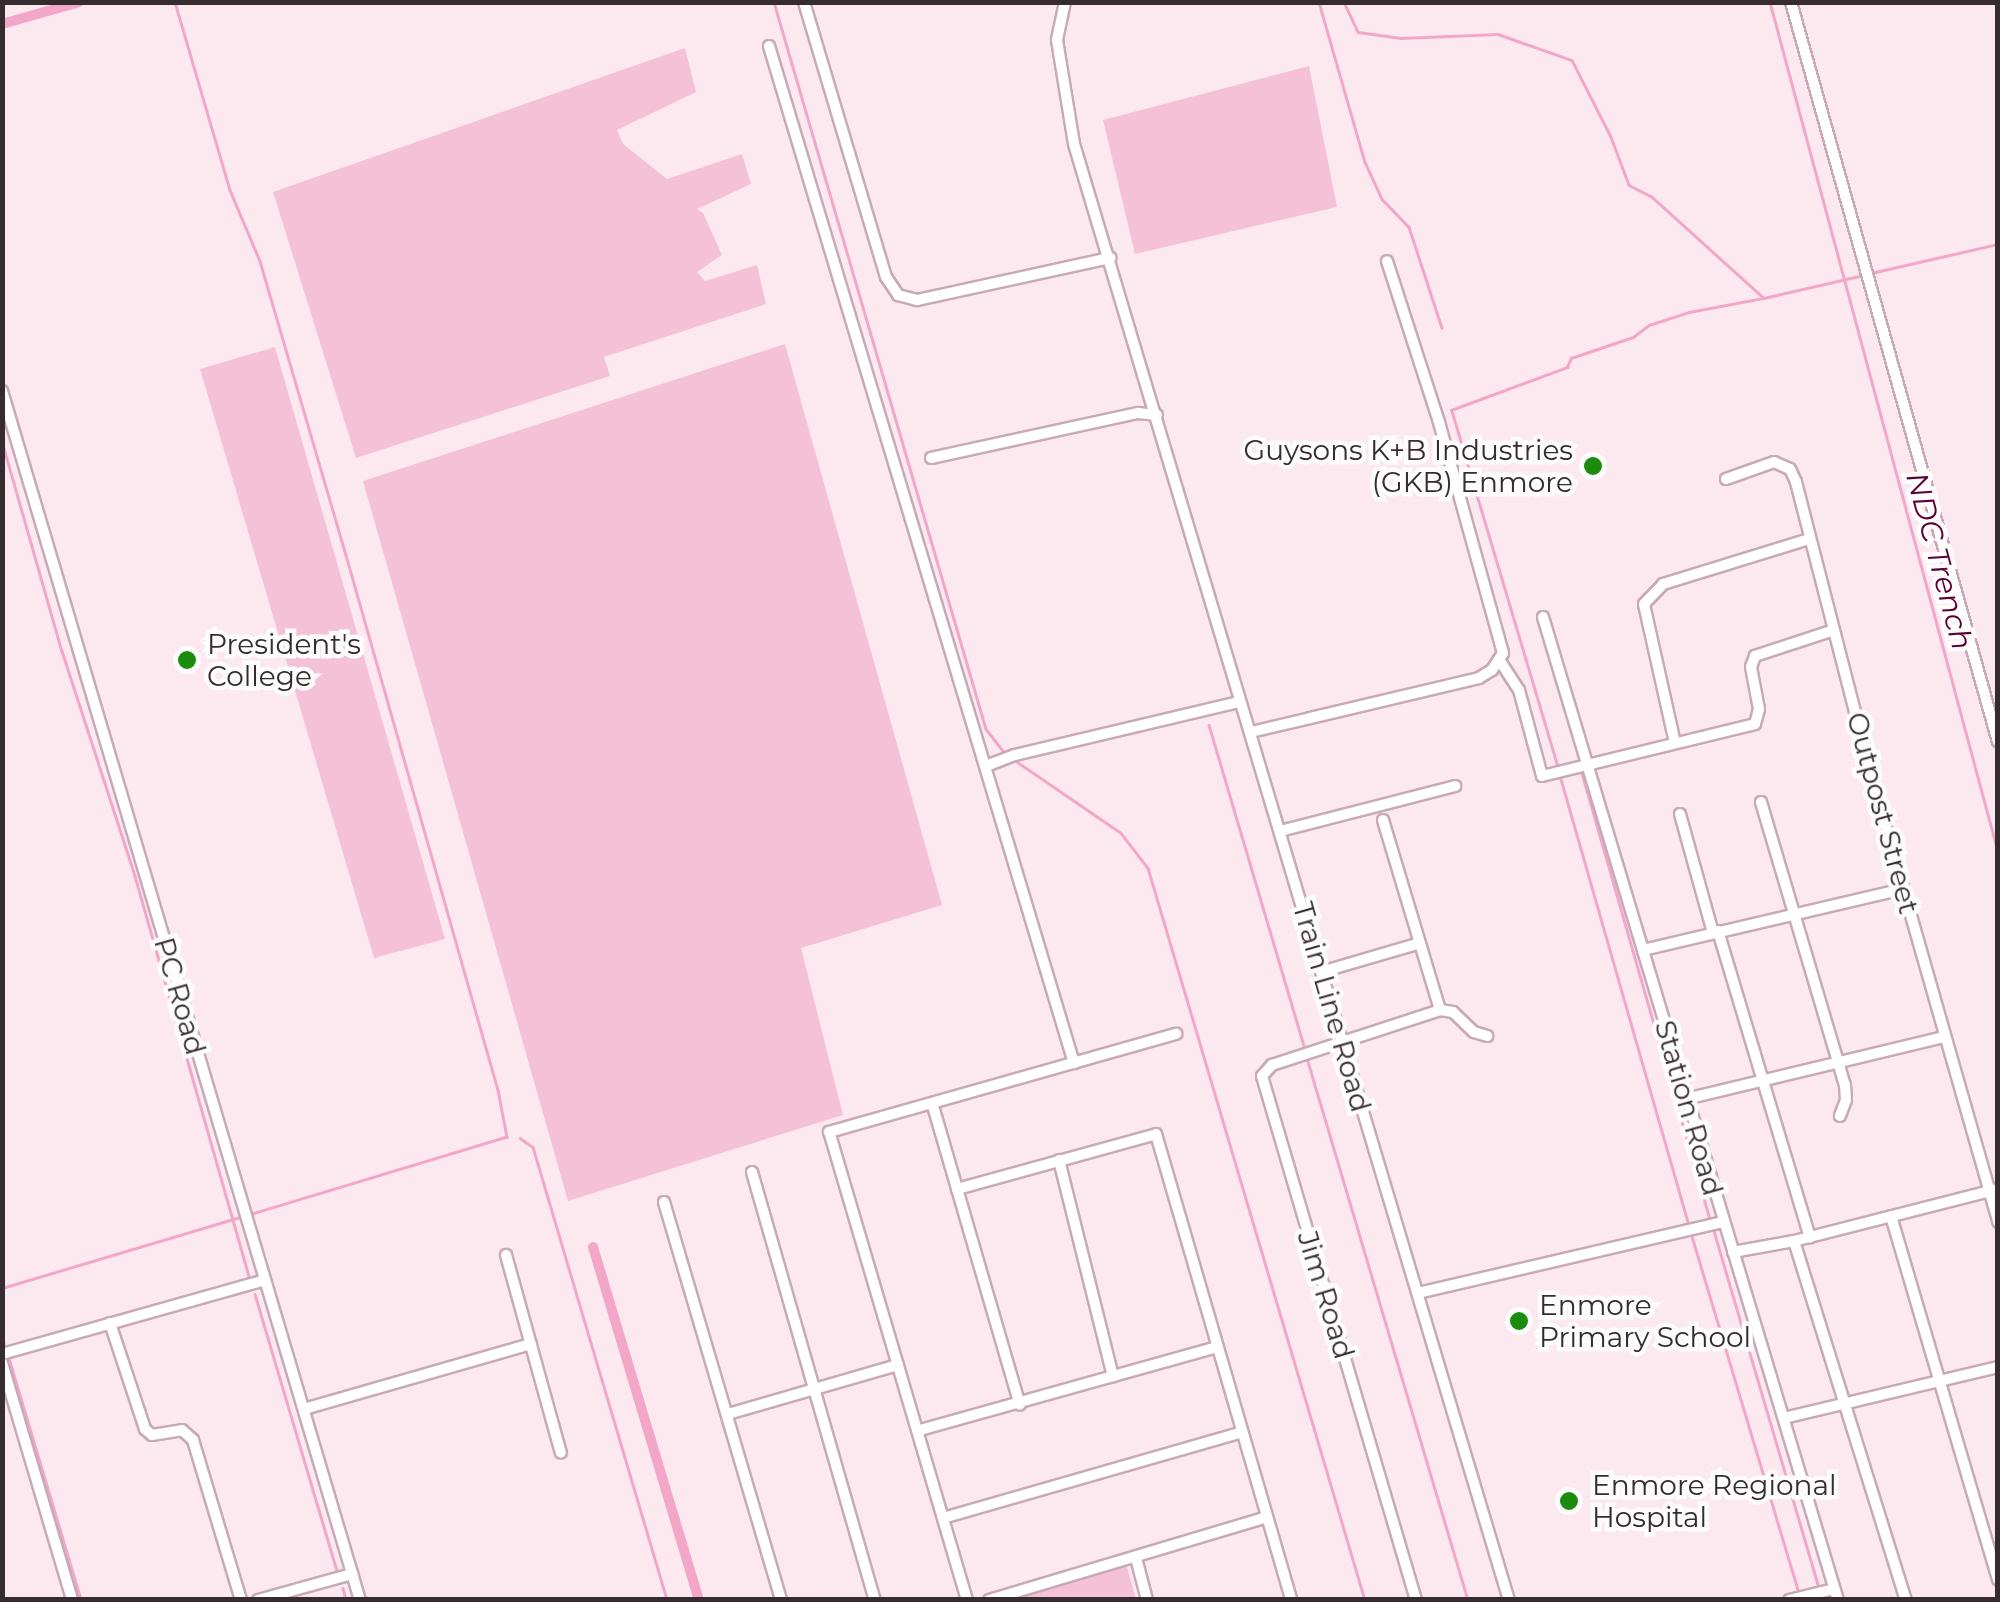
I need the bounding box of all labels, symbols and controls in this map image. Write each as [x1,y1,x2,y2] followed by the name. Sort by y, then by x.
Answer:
[1244,433,1573,499] place label: Guysons K+B Industries (GKB) Enmore
[1582,455,1604,477] marker: Guysons K+B Industries (GKB) Enmore
[1898,468,1980,654] water label: NDC Trench
[207,627,361,693] place label: President's College
[176,649,198,671] marker: President's College
[1840,709,1926,917] street label: Outpost Street
[1286,898,1378,1116] street label: Train Line Road
[147,933,213,1059] street label: PC Road
[1648,1017,1730,1199] street label: Station Road
[1291,1227,1361,1363] street label: Jim Road
[1539,1288,1751,1354] place label: Enmore Primary School
[1508,1310,1530,1332] marker: Enmore Primary School
[1592,1468,1836,1534] place label: Enmore Regional Hospital
[1556,1488,1582,1514] marker: Enmore Regional Hospital

